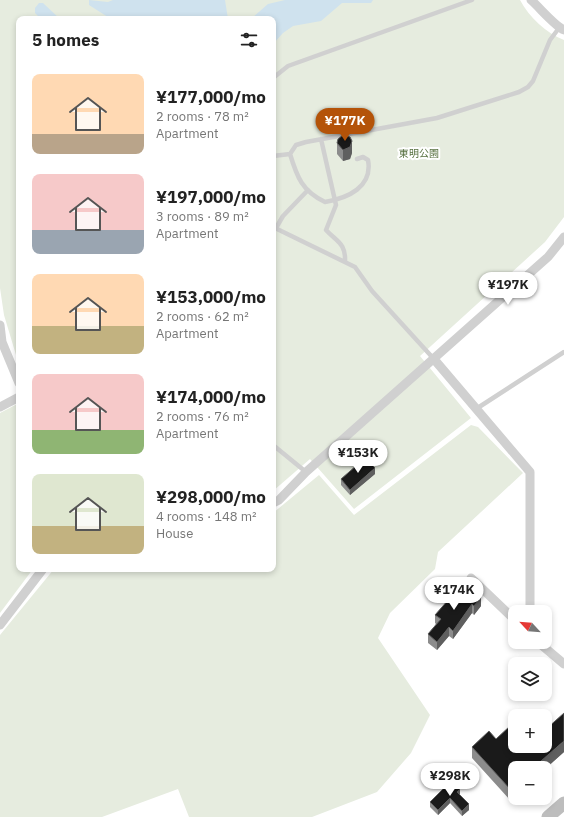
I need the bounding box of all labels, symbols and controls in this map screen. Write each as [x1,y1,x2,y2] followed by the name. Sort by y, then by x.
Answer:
[32,29,99,51] text: 5 homes
[238,29,260,51] icon: filters
[156,86,266,108] text: ¥177,000/mo
[64,90,112,138] icon: home
[156,108,249,125] text: 2 rooms · 78 m²
[317,108,373,142] pin: ¥177K
[325,112,365,129] text: ¥177K
[156,125,219,142] text: Apartment
[399,147,439,160] park label: 東明公園
[156,186,266,208] text: ¥197,000/mo
[64,190,112,238] icon: home
[156,208,249,225] text: 3 rooms · 89 m²
[156,225,219,242] text: Apartment
[480,272,536,306] pin: ¥197K
[488,276,528,293] text: ¥197K
[156,286,266,308] text: ¥153,000/mo
[64,290,112,338] icon: home
[156,308,249,325] text: 2 rooms · 62 m²
[156,325,219,342] text: Apartment
[156,386,266,408] text: ¥174,000/mo
[64,390,112,438] icon: home
[156,408,249,425] text: 2 rooms · 76 m²
[156,425,219,442] text: Apartment
[330,440,386,474] pin: ¥153K
[338,444,378,461] text: ¥153K
[156,486,266,508] text: ¥298,000/mo
[64,490,112,538] icon: home
[156,508,257,525] text: 4 rooms · 148 m²
[156,525,193,542] text: House
[426,577,482,611] pin: ¥174K
[434,581,474,598] text: ¥174K
[508,605,552,649] north arrow
[508,605,552,805] map controls
[508,657,552,701] button: layers
[508,709,552,753] button: +
[508,761,552,805] button: −
[422,763,478,797] pin: ¥298K
[430,767,470,784] text: ¥298K

